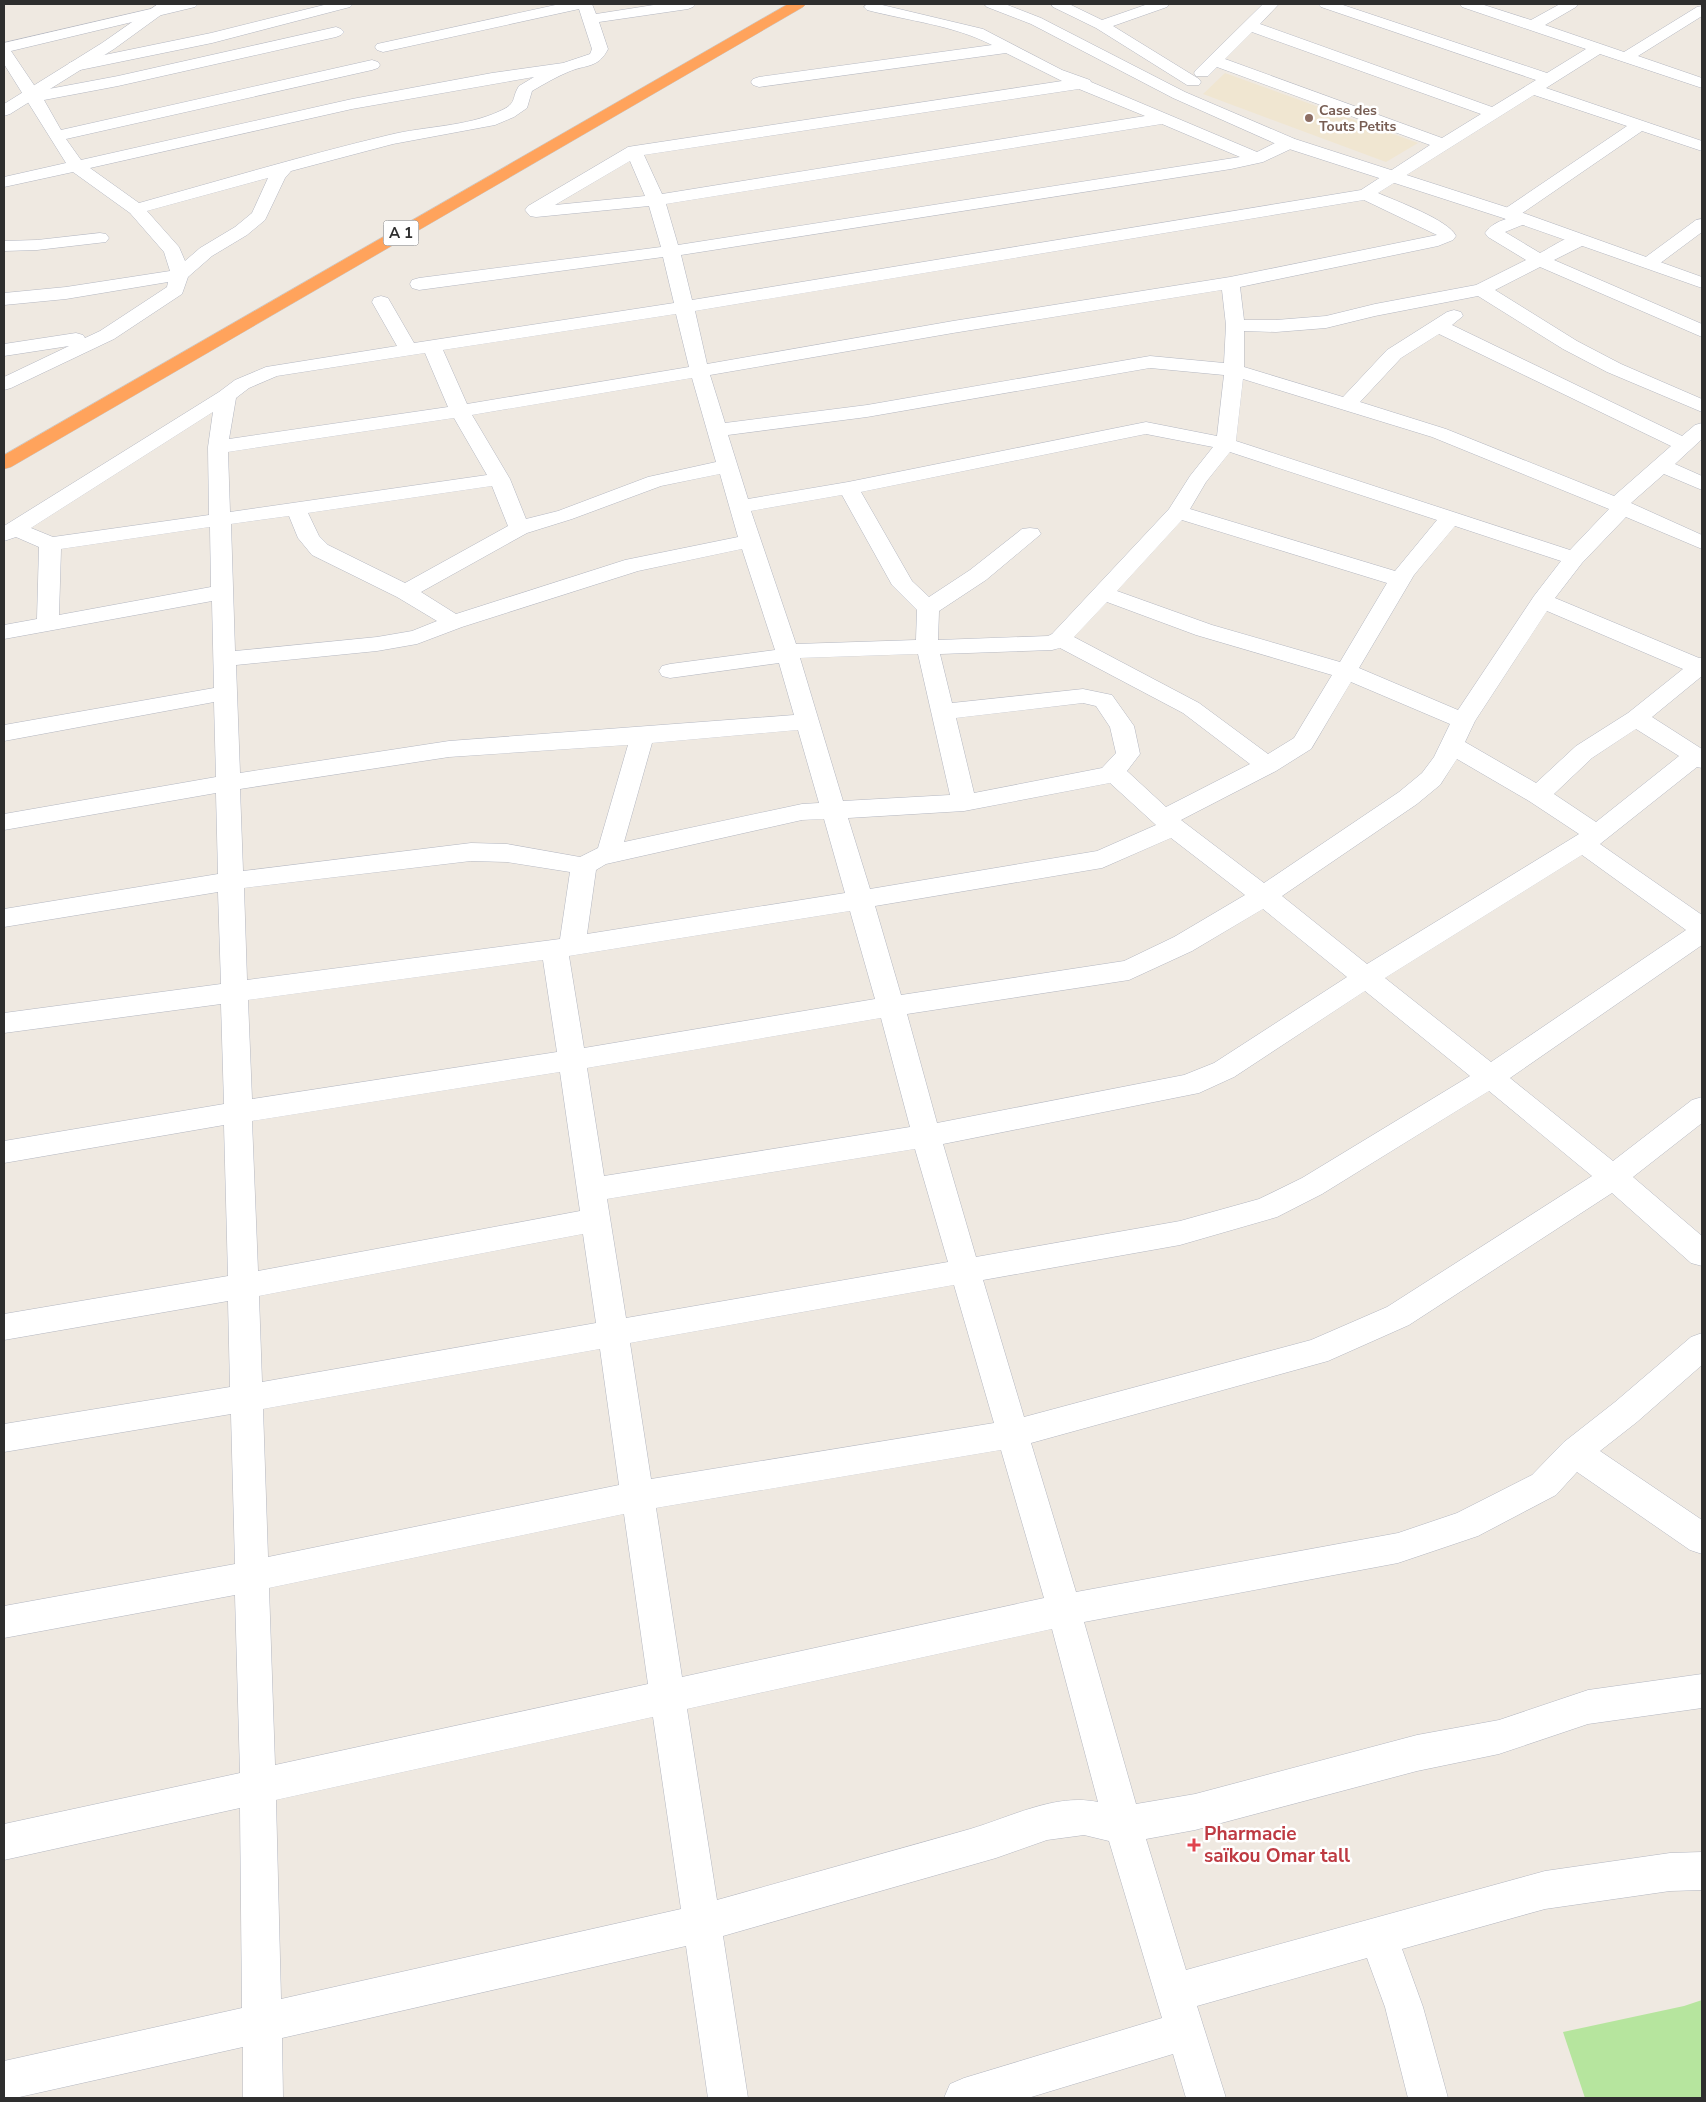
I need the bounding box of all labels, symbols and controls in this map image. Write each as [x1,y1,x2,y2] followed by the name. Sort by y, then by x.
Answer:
[1319,101,1396,136] place label: Case des Touts Petits
[1303,112,1315,124] marker: Case des Touts Petits
[384,220,418,246] road number: A 1
[1204,1821,1350,1869] place label: Pharmacie saïkou Omar tall
[1188,1839,1200,1851] marker: Pharmacie saïkou Omar tall

